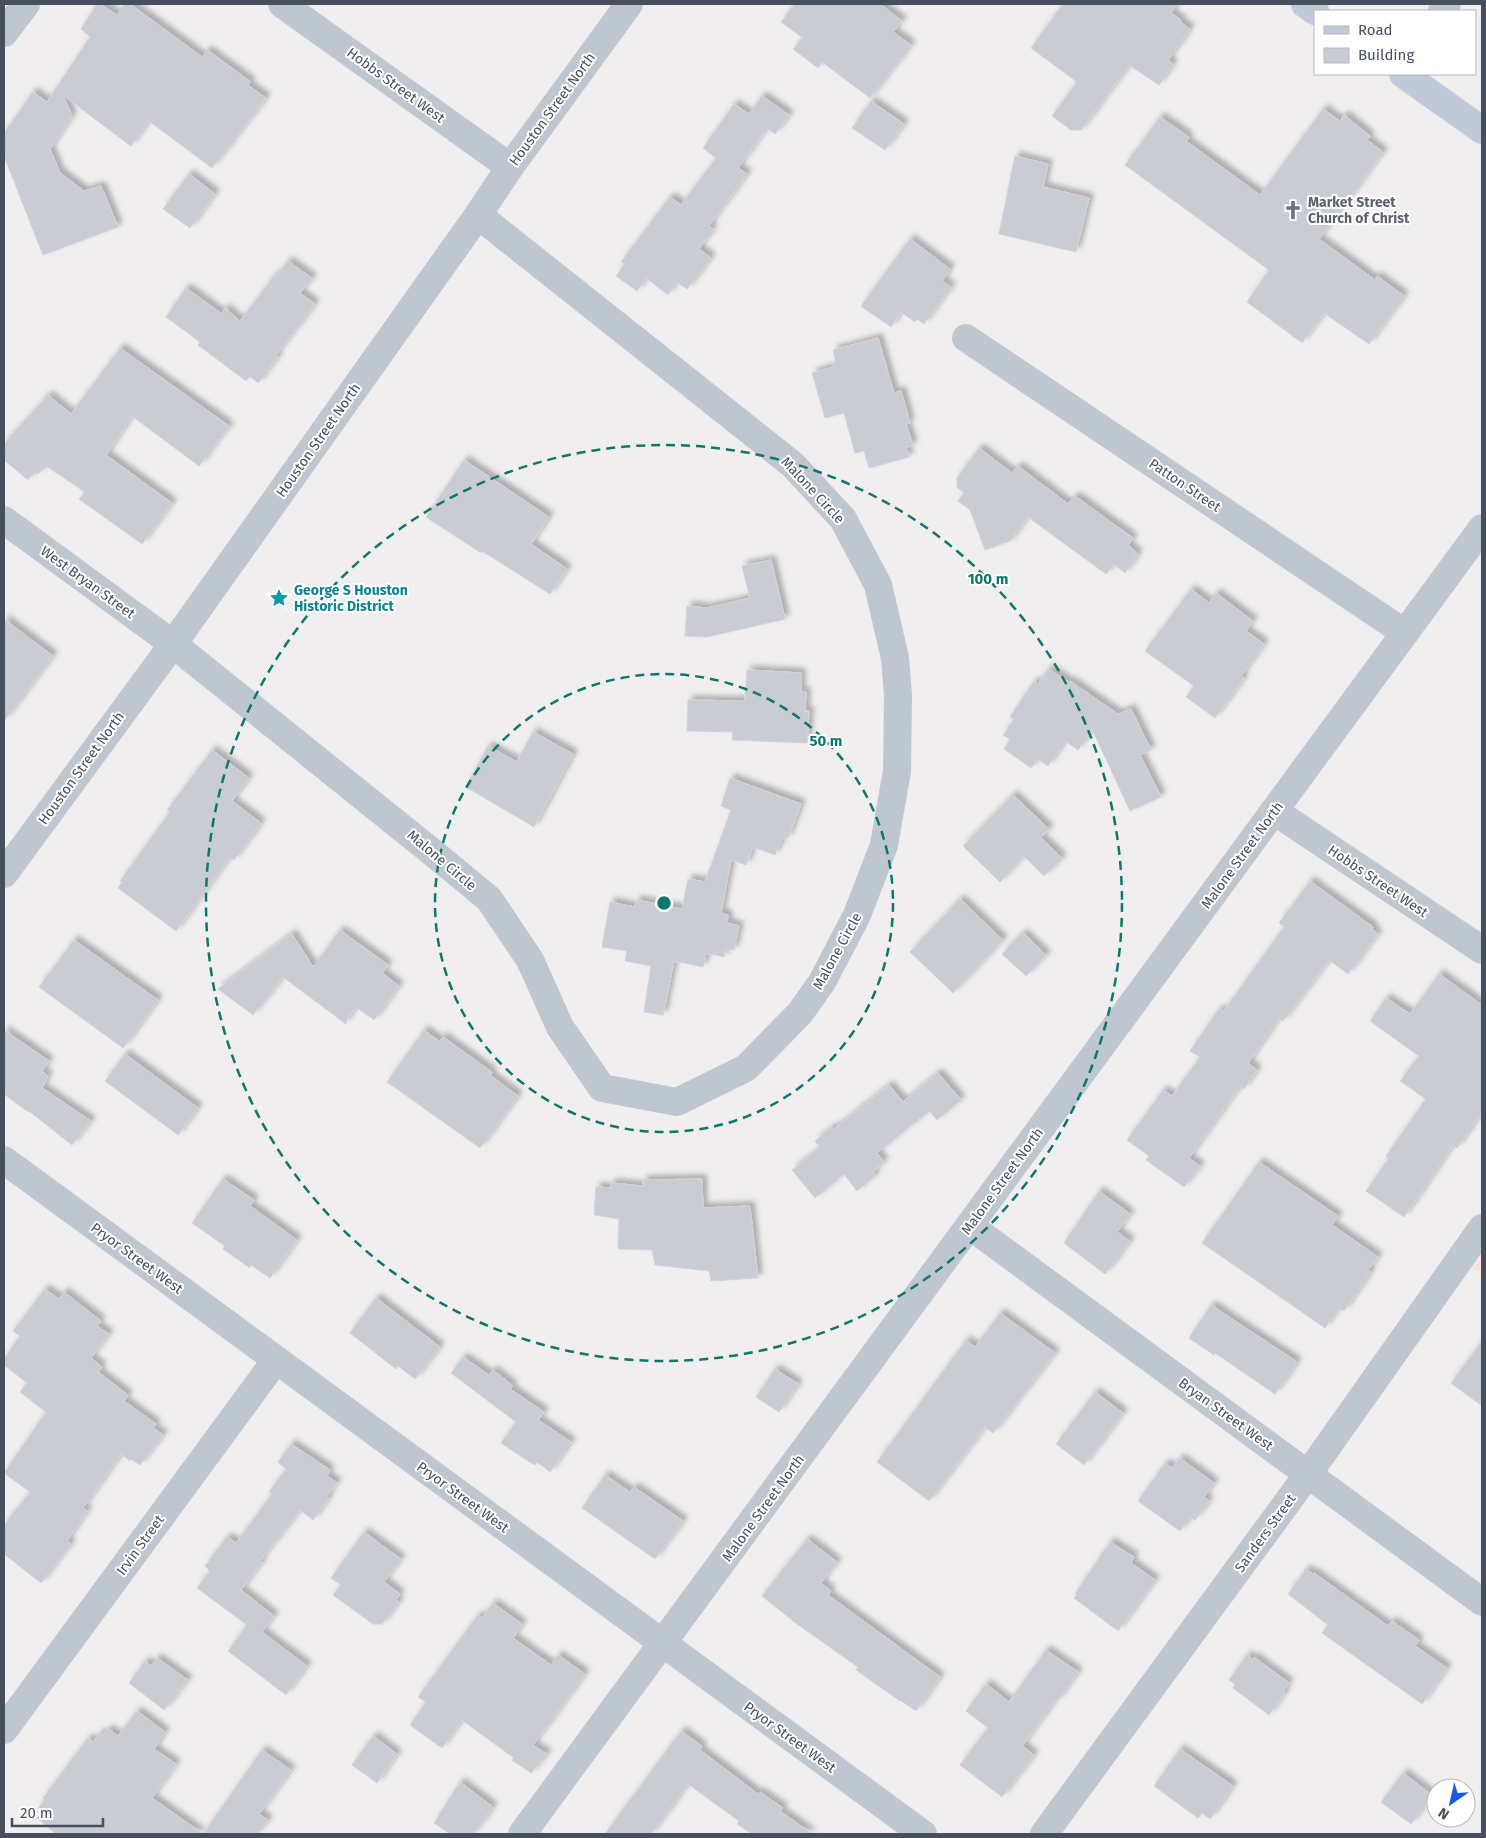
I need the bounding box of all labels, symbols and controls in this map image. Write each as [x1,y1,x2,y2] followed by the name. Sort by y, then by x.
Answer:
[1314,10,1476,75] legend
[1358,21,1393,39] text: Road
[343,44,449,127] street label: Hobbs Street West
[1358,46,1414,64] text: Building
[506,50,599,169] street label: Houston Street North
[1308,194,1410,227] place label: Market Street Church of Christ
[1282,199,1304,221] church icon: Market Street Church of Christ
[273,380,364,501] street label: Houston Street North
[777,453,848,527] street label: Malone Circle
[1146,455,1225,516] street label: Patton Street
[37,542,139,623] street label: West Bryan Street
[968,570,1008,588] text: 100 m
[294,582,408,615] place label: George S Houston Historic District
[268,587,290,609] place icon: George S Houston Historic District
[35,709,128,828] street label: Houston Street North
[809,732,843,750] text: 50 m
[1198,798,1287,912] street label: Malone Street North
[404,826,480,894] street label: Malone Circle
[1325,842,1432,922] street label: Hobbs Street West
[655,894,673,912] centre of rings
[809,910,866,993] street label: Malone Circle
[958,1124,1047,1238] street label: Malone Street North
[87,1219,187,1298] street label: Pryor Street West
[1175,1374,1277,1455] street label: Bryan Street West
[719,1451,808,1565] street label: Malone Street North
[413,1458,513,1537] street label: Pryor Street West
[1231,1490,1300,1576] street label: Sanders Street
[113,1511,168,1579] street label: Irvin Street
[740,1698,840,1777] street label: Pryor Street West
[1426,1778,1476,1828] north arrow
[12,1796,104,1828] scale bar
[20,1804,53,1822] text: 20 m
[1435,1804,1453,1823] text: N

